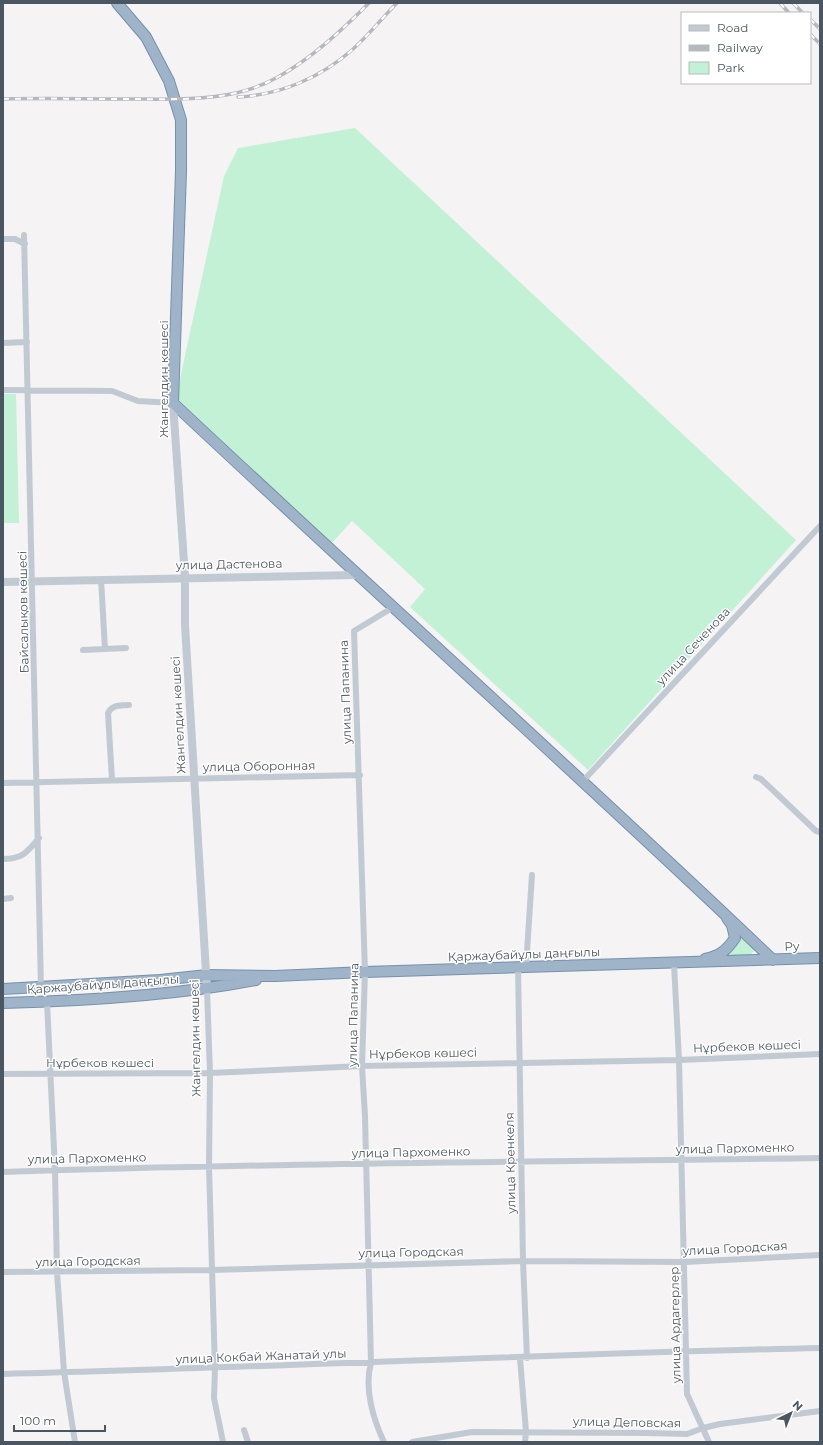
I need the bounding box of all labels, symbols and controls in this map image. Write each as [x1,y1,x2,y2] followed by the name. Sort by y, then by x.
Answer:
[681,12,811,84] legend
[717,20,748,35] text: Road
[717,40,763,55] text: Railway
[717,60,745,75] text: Park
[156,320,171,438] street label: Жангелдин көшесі
[14,551,32,673] street label: Байсалықов көшесі
[175,556,282,572] street label: улица Дастенова
[652,604,733,689] street label: улица Сеченова
[336,640,354,745] street label: улица Папанина
[167,656,189,774] street label: Жангелдин көшесі
[202,758,315,774] street label: улица Оборонная
[784,938,800,954] street label: Ру
[448,944,600,964] street label: Қаржаубайұлы даңғылы
[345,963,361,1068] street label: улица Папанина
[26,971,180,997] street label: Қаржаубайұлы даңғылы
[186,979,204,1097] street label: Жангелдин көшесі
[693,1037,801,1055] street label: Нұрбеков көшесі
[369,1045,477,1061] street label: Нұрбеков көшесі
[46,1055,154,1070] street label: Нұрбеков көшесі
[502,1112,518,1215] street label: улица Кренкеля
[675,1139,795,1157] street label: улица Пархоменко
[351,1143,471,1161] street label: улица Пархоменко
[27,1149,147,1167] street label: улица Пархоменко
[681,1238,788,1258] street label: улица Городская
[357,1244,464,1260] street label: улица Городская
[34,1253,141,1269] street label: улица Городская
[666,1266,684,1385] street label: улица Ардагерлер
[174,1346,347,1367] street label: улица Кокбай Жанатай улы
[771,1393,811,1433] north arrow
[790,1398,806,1414] text: N
[14,1407,105,1433] scale bar
[20,1413,56,1428] text: 100 m
[572,1414,681,1430] street label: улица Деповская

